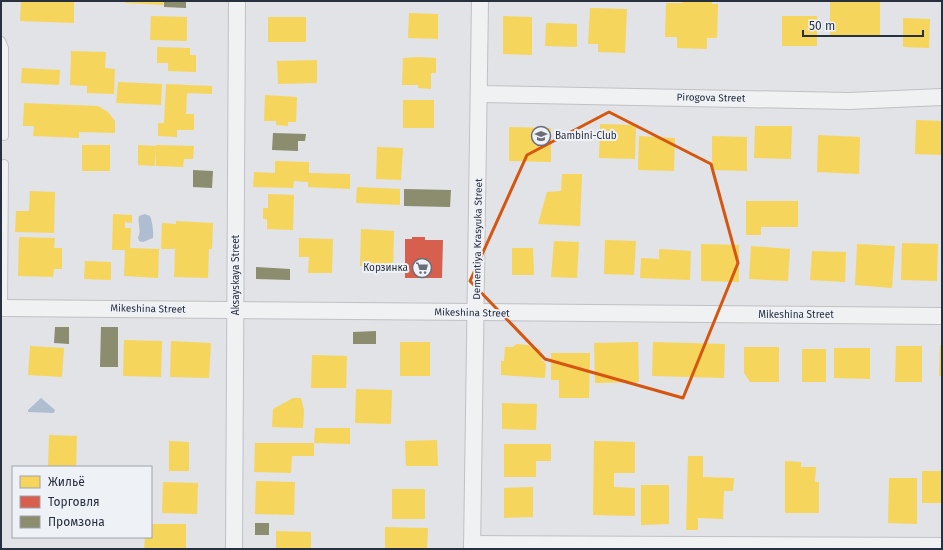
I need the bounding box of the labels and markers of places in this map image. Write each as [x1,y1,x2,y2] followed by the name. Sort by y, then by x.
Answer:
[530,125,552,147] school or university icon: Bambini-Club
[555,130,617,142] place label: Bambini-Club
[411,257,433,279] supermarket icon: Корзинка
[363,262,408,274] place label: Корзинка

